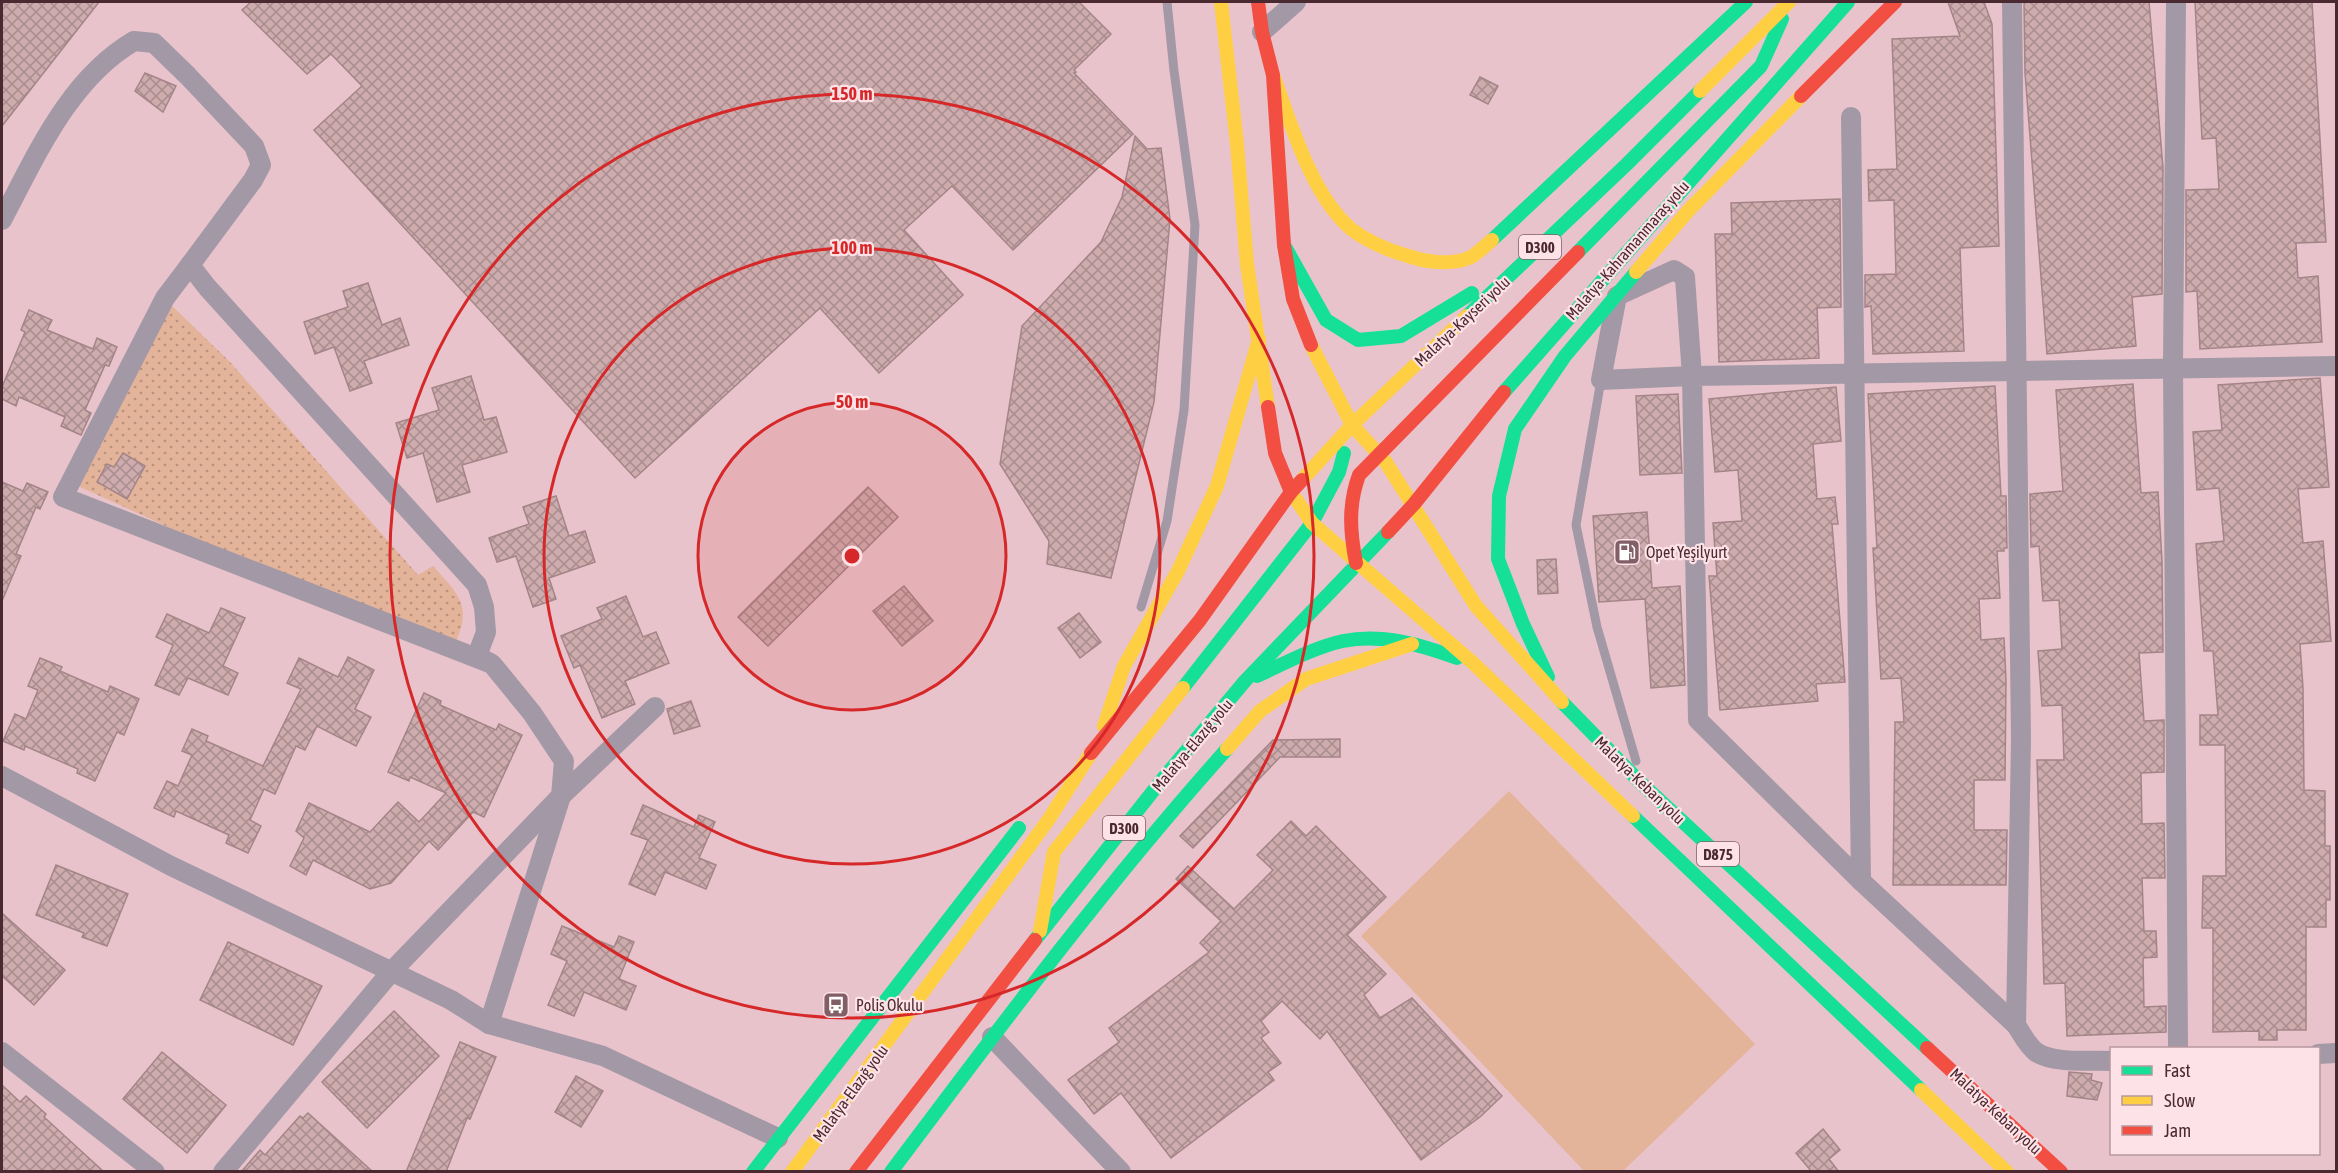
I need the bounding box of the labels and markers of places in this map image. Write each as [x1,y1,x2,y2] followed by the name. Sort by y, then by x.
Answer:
[1612,537,1642,567] fuel station icon: Opet Yeşilyurt
[1646,543,1728,562] place label: Opet Yeşilyurt
[842,546,862,566] centre of rings
[821,990,851,1020] bus stop icon: Polis Okulu
[856,996,923,1014] place label: Polis Okulu

